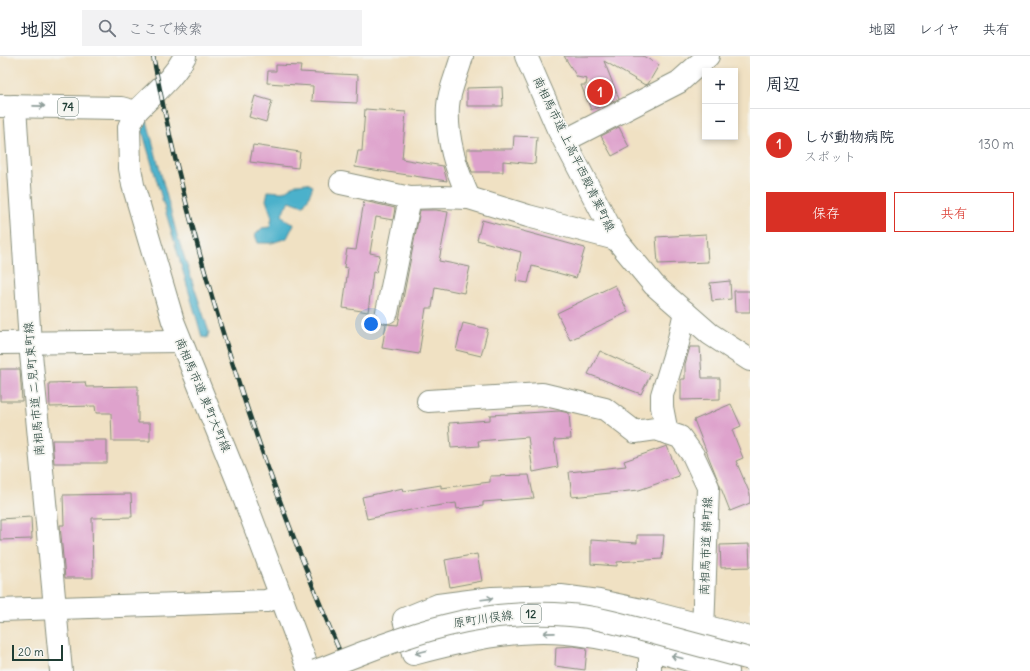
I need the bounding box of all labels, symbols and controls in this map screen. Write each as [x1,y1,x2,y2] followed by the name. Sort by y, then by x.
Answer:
[82,10,362,46] search box
[20,17,58,41] text: 地図
[96,17,118,39] icon: search
[128,19,203,38] text: ここで検索
[869,20,897,38] text: 地図
[919,20,960,38] text: レイヤ
[982,20,1010,38] text: 共有
[702,68,738,140] map controls
[702,68,738,104] button: +
[766,73,800,95] text: 周辺
[530,74,619,234] street label: 南相馬市道 上高平西殿青葉町線
[587,77,613,107] pin: 1
[58,98,78,116] road number: 74
[32,102,45,110] one-way arrow
[702,104,738,140] button: −
[804,127,894,146] text: しが動物病院
[776,136,782,153] text: 1
[978,136,1014,153] text: 130 m
[804,148,856,165] text: スポット
[766,192,886,232] button: 保存
[894,192,1014,232] button: 共有
[361,314,381,334] your location
[20,321,47,457] street label: 南相馬市道 二見町東町線
[173,335,234,454] street label: 南相馬市道 東町大町線
[696,496,715,596] street label: 南相馬市道 錦町線
[480,595,493,603] one-way arrow
[521,605,541,623] road number: 12
[452,607,514,630] street label: 原町川俣線
[543,629,556,637] one-way arrow
[12,643,63,662] scale bar
[18,645,44,659] text: 20 m
[415,648,428,656] one-way arrow
[670,653,683,660] one-way arrow

